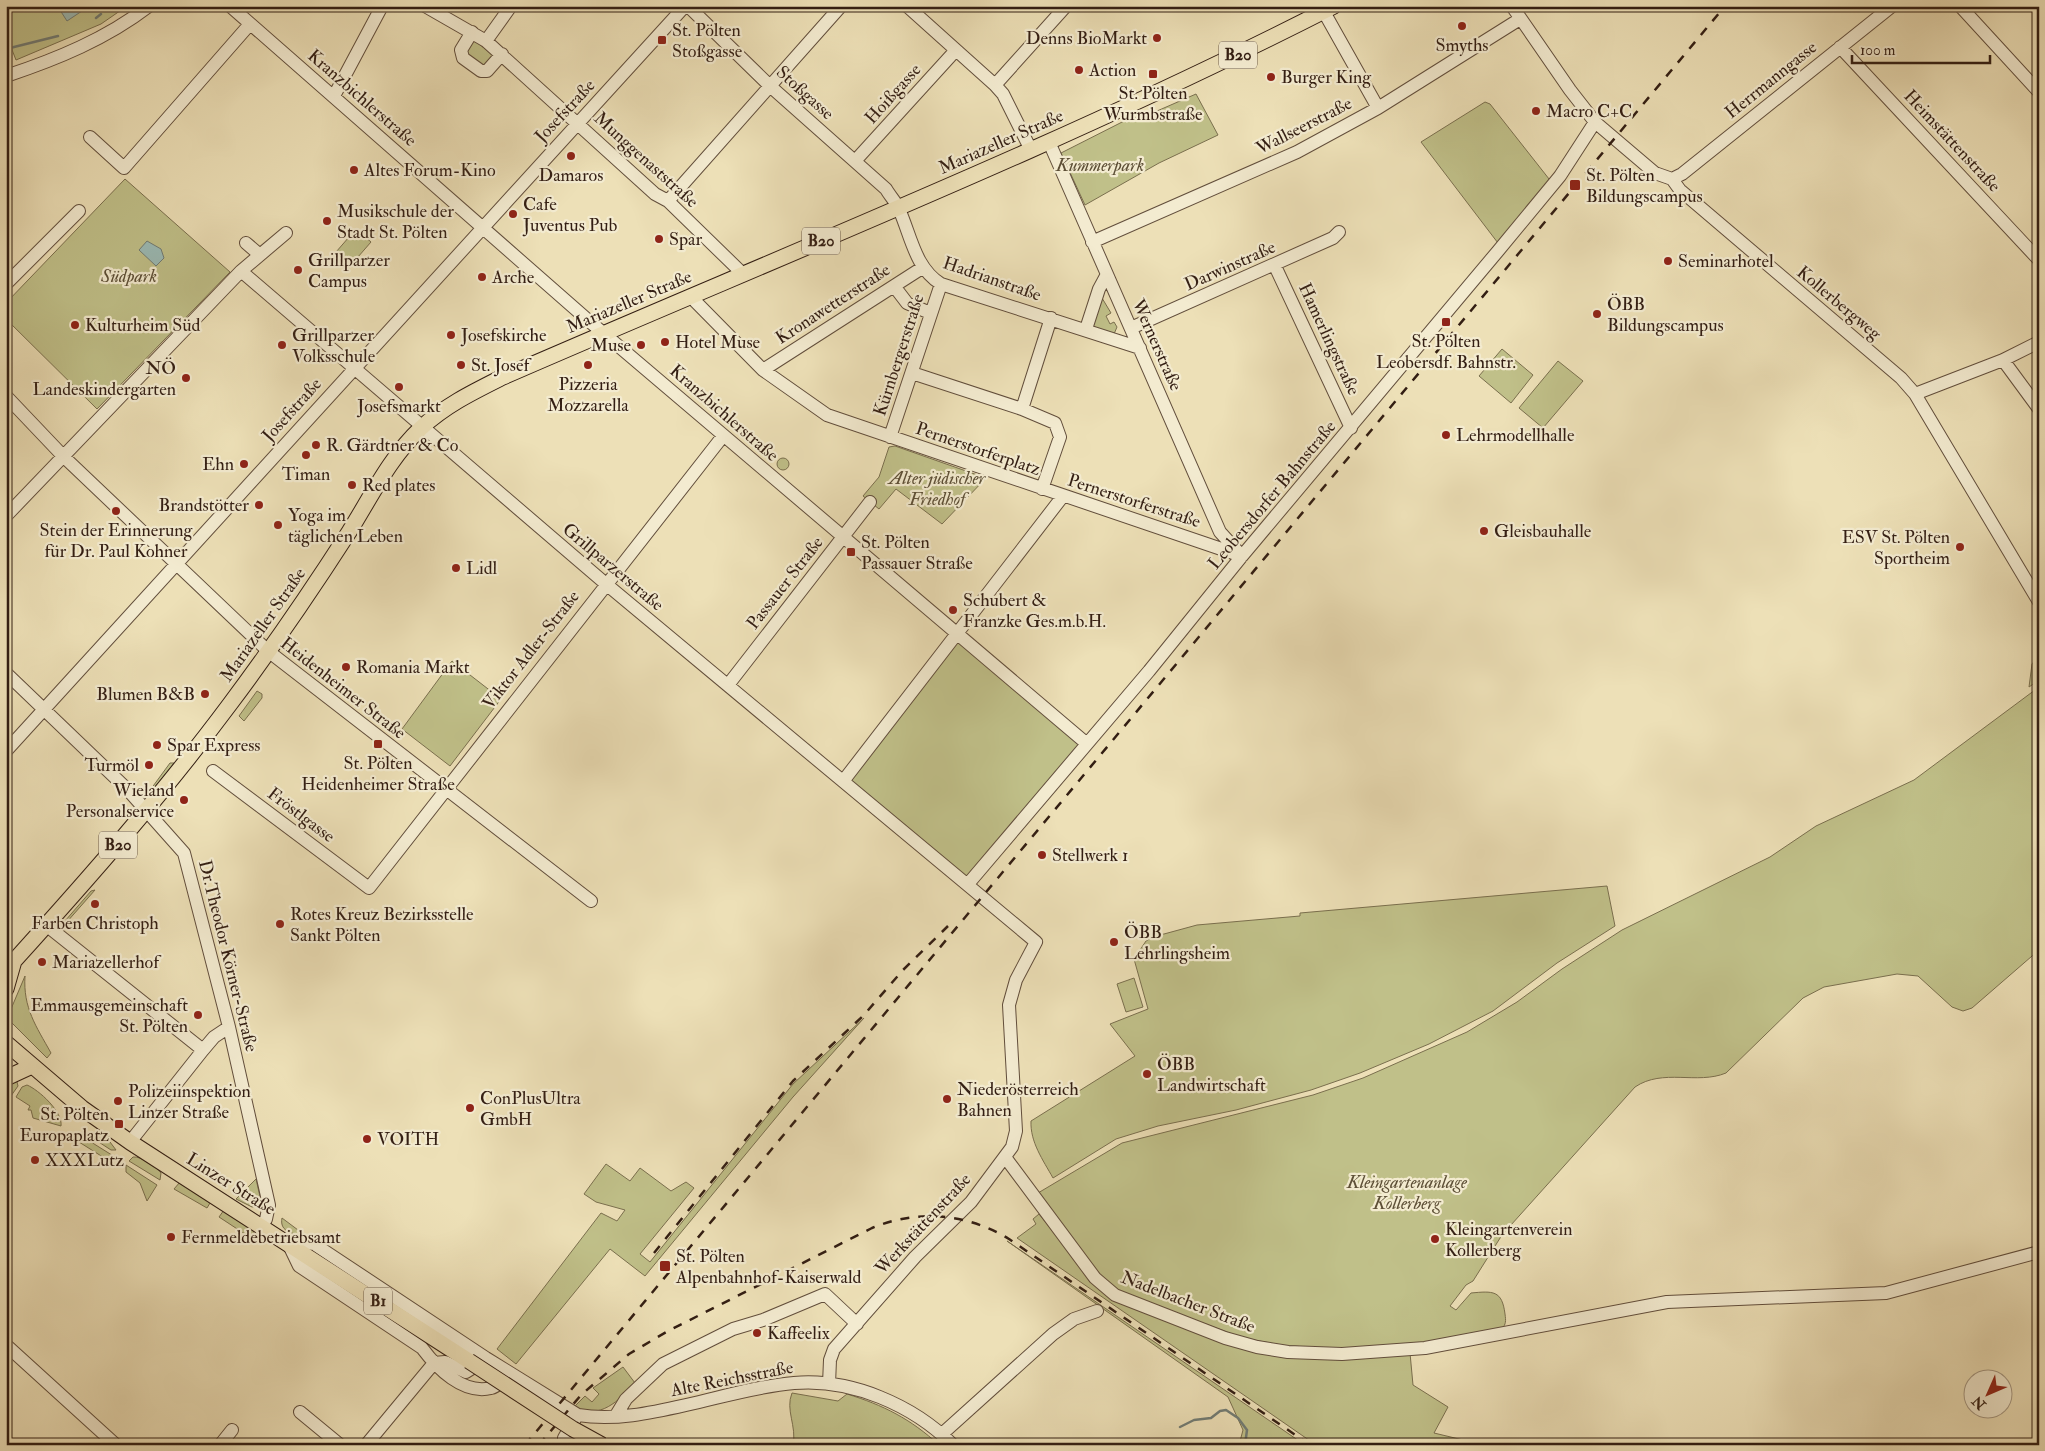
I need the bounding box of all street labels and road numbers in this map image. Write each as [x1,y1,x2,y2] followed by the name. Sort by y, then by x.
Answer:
[1720,36,1822,124] street label: Herrmanngasse
[1219,42,1257,68] road number: B20
[303,44,422,152] street label: Kranzbichlerstraße
[860,59,927,129] street label: Hoißgasse
[771,61,839,125] street label: Stoßgasse
[529,74,600,148] street label: Josefstraße
[1899,85,2006,197] street label: Heimstättenstraße
[1251,92,1356,160] street label: Wallseerstraße
[935,104,1067,180] street label: Mariazeller Straße
[589,107,703,213] street label: Munggenaststraße
[802,228,840,255] road number: B20
[1181,236,1280,296] street label: Darwinstraße
[940,251,1045,307] street label: Hadrianstraße
[771,258,895,350] street label: Kronawetterstraße
[1792,261,1887,346] street label: Kollerbergweg
[563,265,696,339] street label: Mariazeller Straße
[1293,279,1365,399] street label: Hamerlingstraße
[868,291,930,419] street label: Kürnbergerstraße
[1126,295,1188,395] street label: Wernerstraße
[665,359,784,467] street label: Kranzbichlerstraße
[257,373,327,448] street label: Josefstraße
[1203,415,1341,574] street label: Leobersdorfer Bahnstraße
[913,417,1044,481] street label: Pernerstorferplatz
[1065,469,1204,533] street label: Pernerstorferstraße
[558,518,669,616] street label: Grillparzerstraße
[742,532,829,634] street label: Passauer Straße
[215,563,311,687] street label: Mariazeller Straße
[477,586,585,714] street label: Viktor Adler-Straße
[276,632,411,745] street label: Heidenheimer Straße
[263,782,340,848] street label: Fröstlgasse
[99,832,137,858] road number: B20
[193,858,263,1055] street label: Dr.Theodor Körner-Straße
[182,1147,280,1221] street label: Linzer Straße
[869,1168,976,1280] street label: Werkstättenstraße
[1118,1266,1259,1338] street label: Nadelbacher Straße
[364,1288,392,1314] road number: B1
[668,1356,796,1402] street label: Alte Reichsstraße

